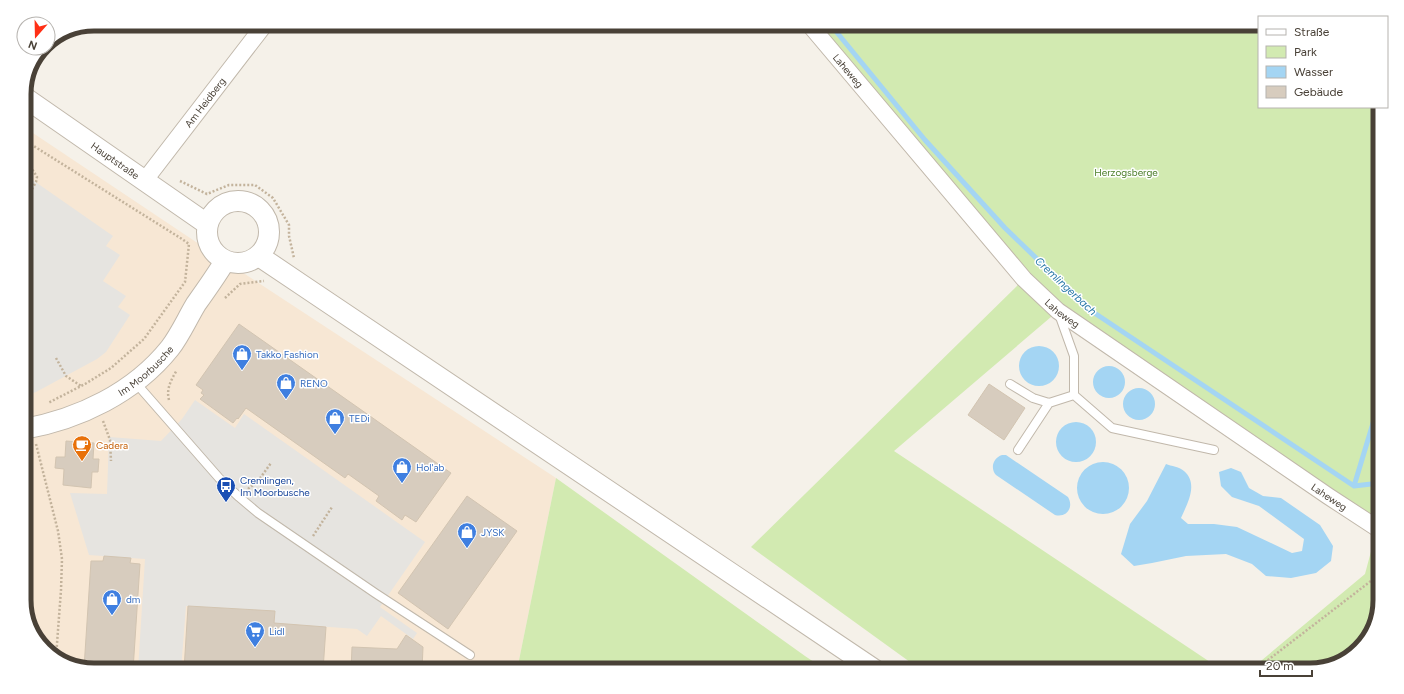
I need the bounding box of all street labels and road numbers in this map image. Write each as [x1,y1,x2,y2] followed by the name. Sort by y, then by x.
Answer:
[830,51,866,91] street label: Laheweg
[182,75,229,130] street label: Am Heidberg
[88,139,142,182] street label: Hauptstraße
[1042,296,1082,331] street label: Laheweg
[116,343,177,399] street label: Im Moorbusche
[1309,480,1349,514] street label: Laheweg

